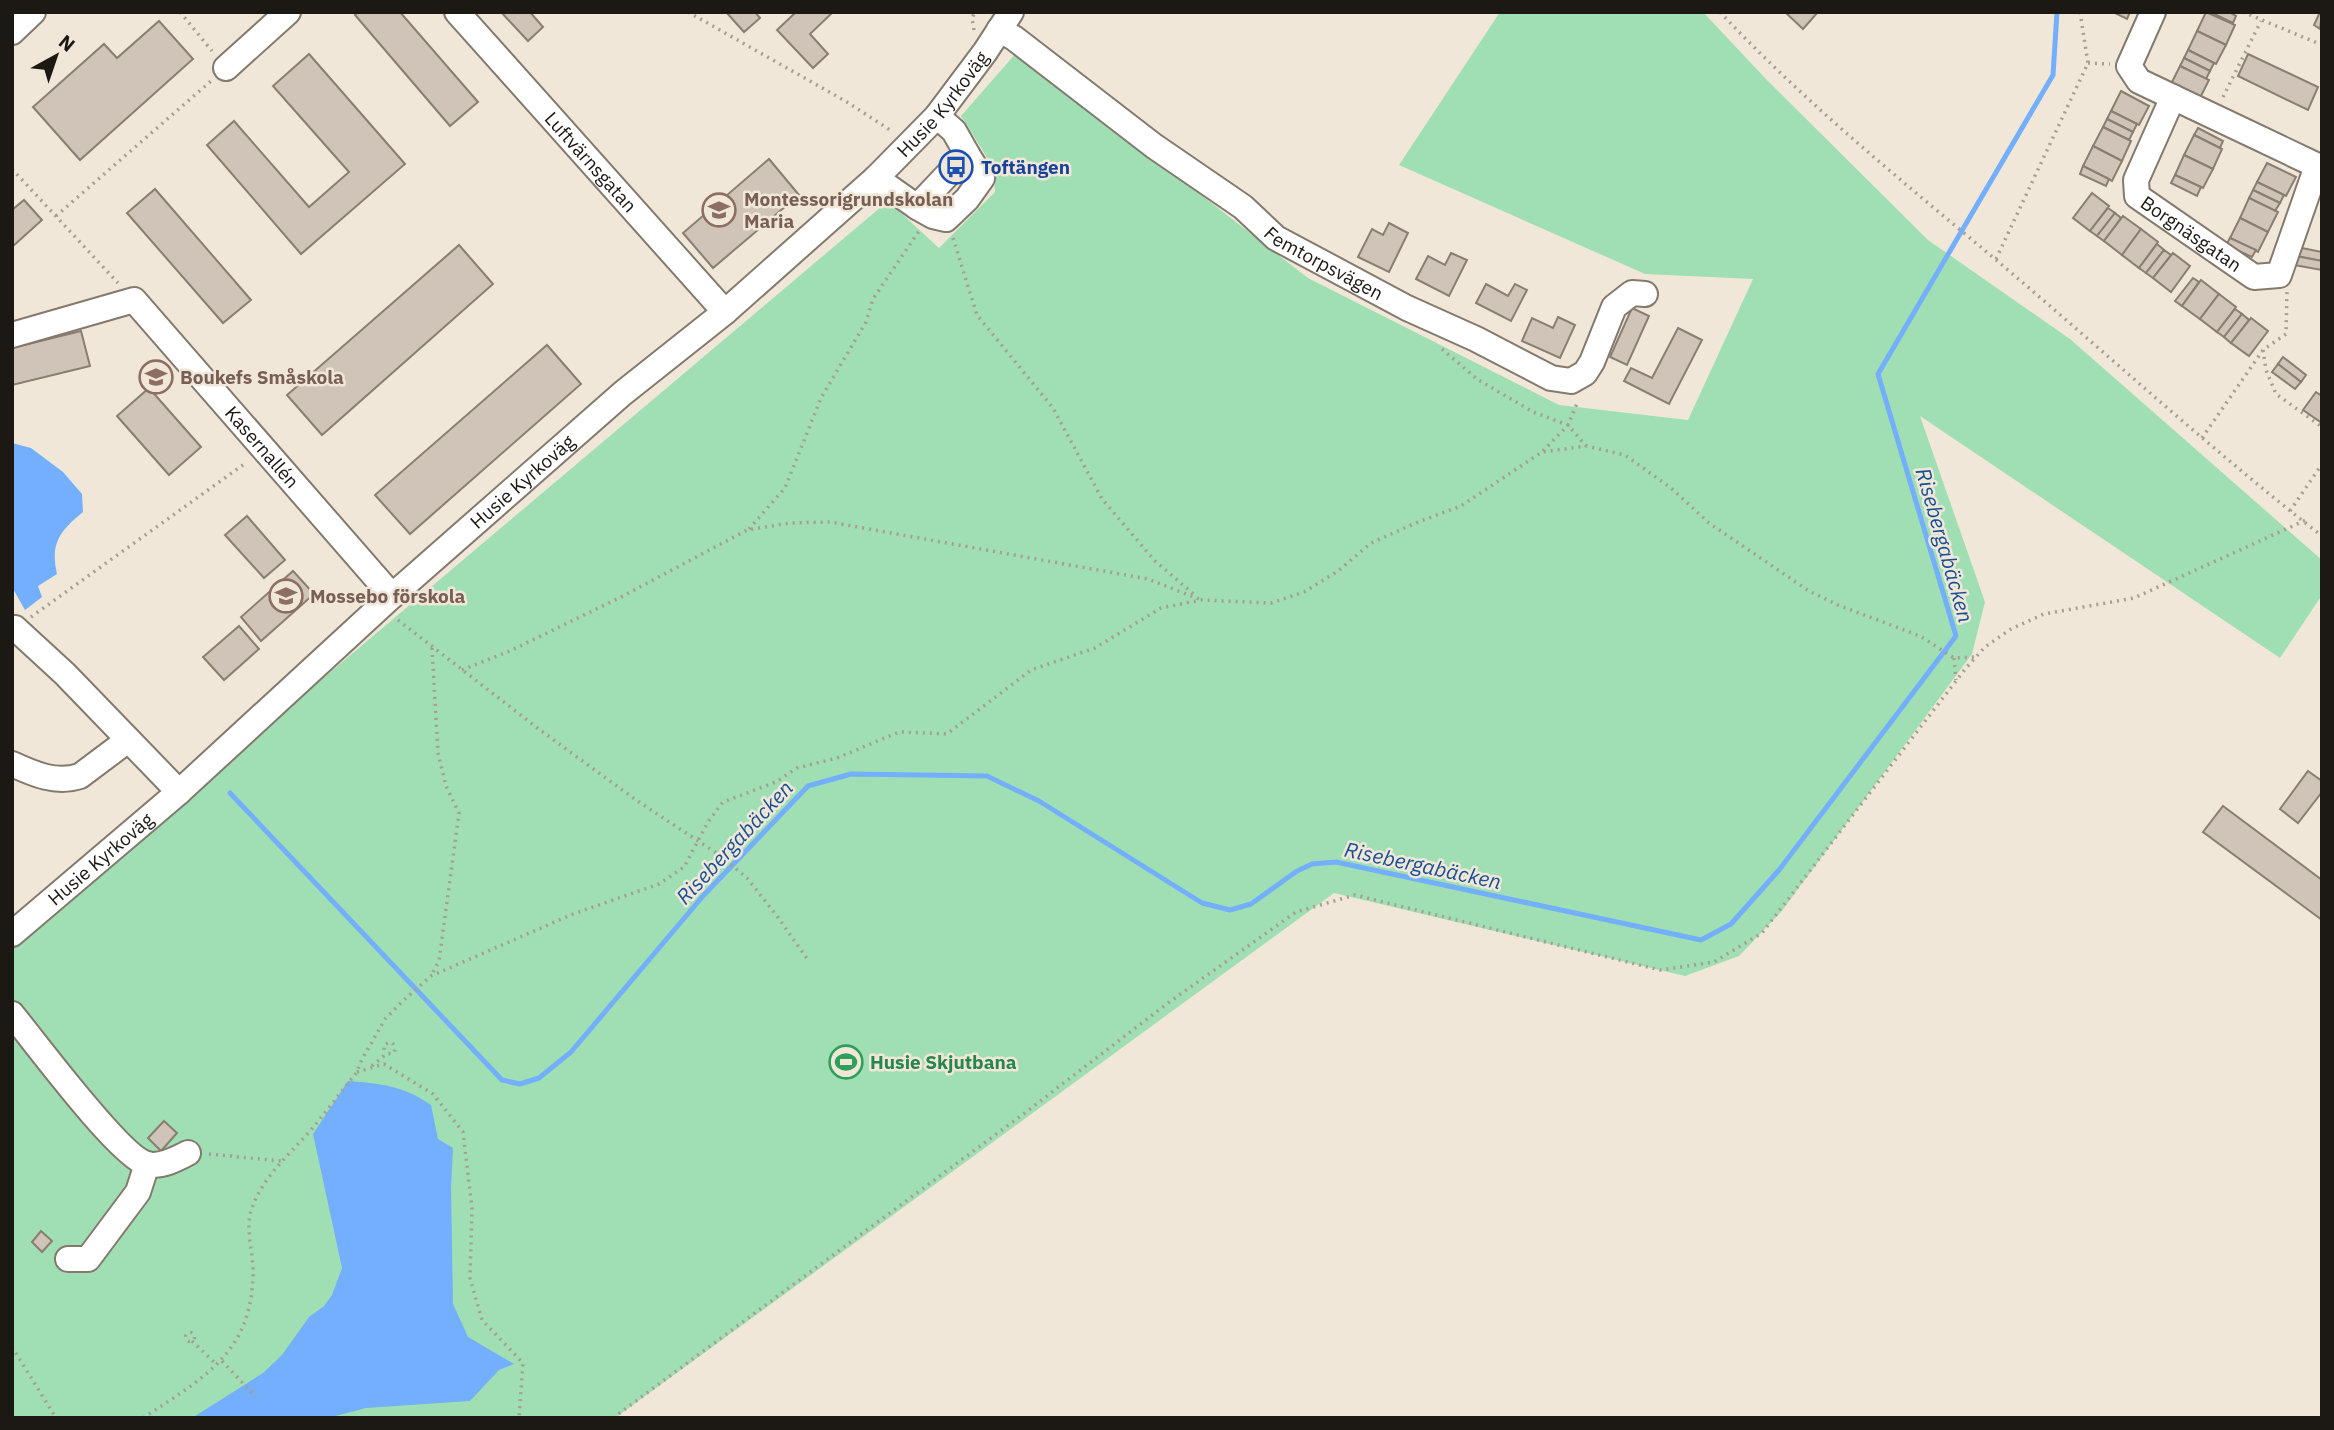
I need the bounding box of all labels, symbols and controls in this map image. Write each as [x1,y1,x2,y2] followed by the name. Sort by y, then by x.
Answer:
[21,21,91,91] north arrow
[54,29,80,57] text: N
[891,46,994,162] street label: Husie Kyrkoväg
[540,107,642,217] street label: Luftvärnsgatan
[937,148,975,186] bus stop icon: Toftängen
[981,155,1070,179] place label: Toftängen
[744,187,953,233] place label: Montessorigrundskolan Maria
[2136,190,2246,277] street label: Borgnäsgatan
[700,191,738,229] school or university icon: Montessorigrundskolan Maria
[1259,221,1387,305] street label: Femtorpsvägen
[137,358,175,396] school or university icon: Boukefs Småskola
[180,365,344,389] place label: Boukefs Småskola
[220,401,304,493] street label: Kasernallén
[465,429,579,534] street label: Husie Kyrkoväg
[1910,464,1980,626] water label: Risebergabäcken
[267,577,305,615] school or university icon: Mossebo förskola
[310,584,465,608] place label: Mossebo förskola
[669,774,799,910] water label: Risebergabäcken
[43,807,158,910] street label: Husie Kyrkoväg
[1342,835,1504,895] water label: Risebergabäcken
[827,1043,865,1081] sports icon: Husie Skjutbana
[870,1050,1017,1074] place label: Husie Skjutbana

